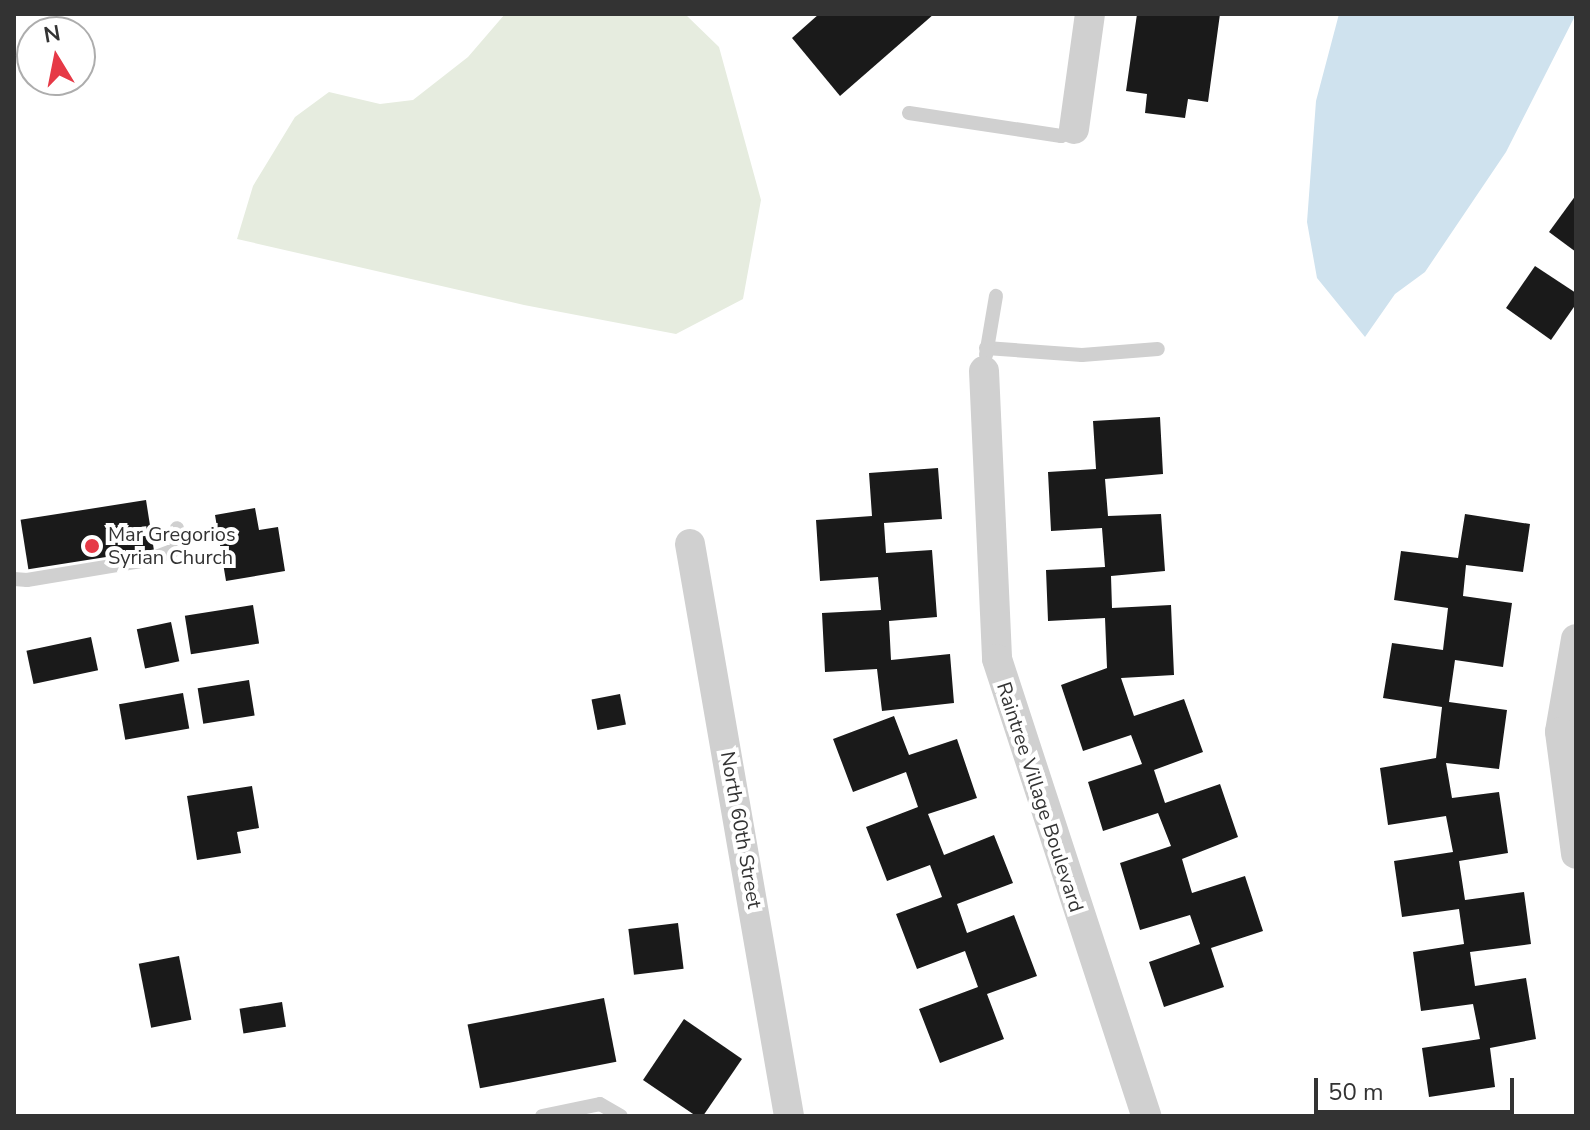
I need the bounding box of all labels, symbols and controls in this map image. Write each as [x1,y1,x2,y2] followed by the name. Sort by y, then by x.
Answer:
[16,16,96,96] north arrow
[41,18,63,51] text: N
[108,522,236,569] place label: Mar Gregorios Syrian Church
[83,537,101,555] marker: Mar Gregorios Syrian Church
[991,679,1089,915] street label: Raintree Village Boulevard
[715,750,767,910] street label: North 60th Street
[1318,1062,1518,1112] scale bar
[1328,1076,1384,1108] text: 50 m

